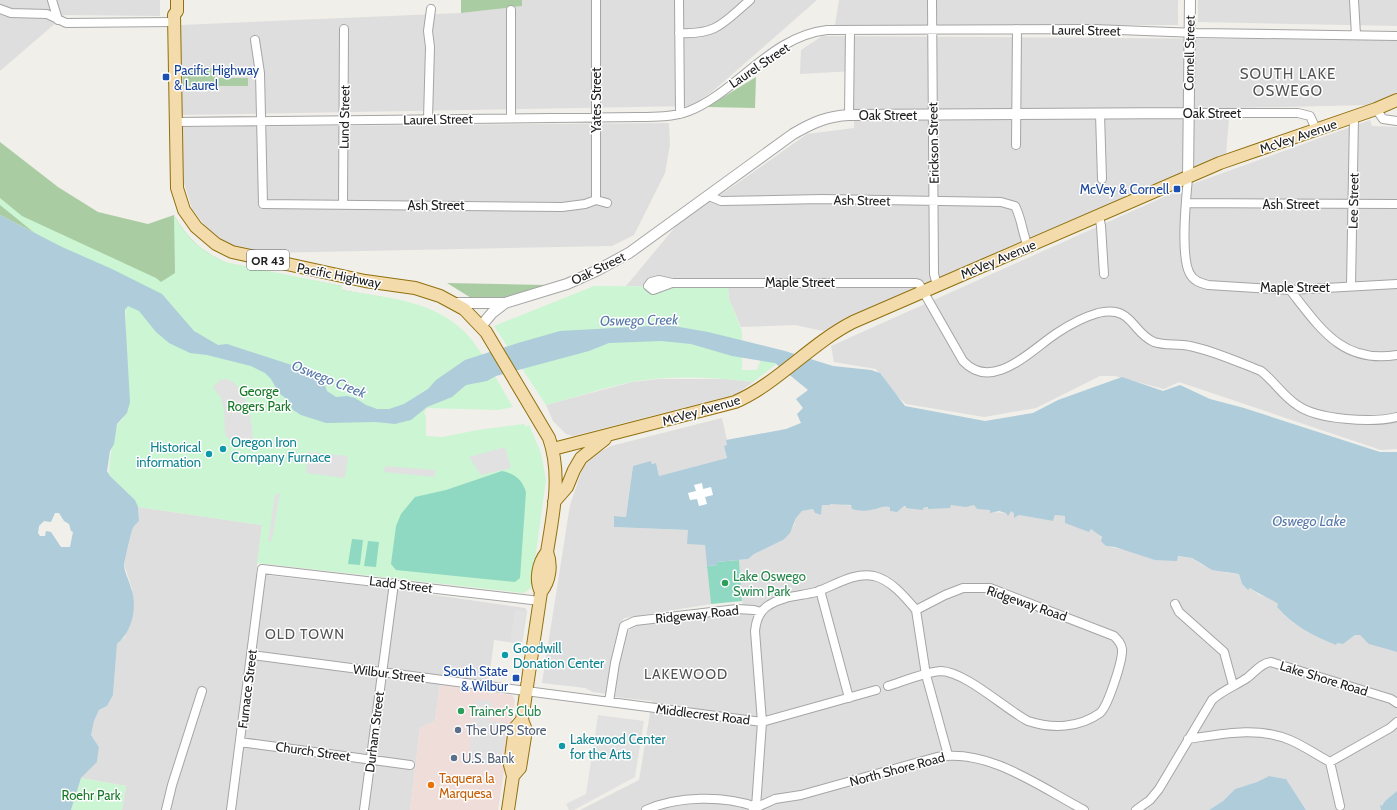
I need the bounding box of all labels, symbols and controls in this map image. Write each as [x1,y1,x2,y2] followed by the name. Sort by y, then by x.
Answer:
[1180,15,1198,91] street label: Cornell Street
[1051,21,1122,39] street label: Laurel Street
[726,39,793,91] street label: Laurel Street
[174,62,260,93] place label: Pacific Highway & Laurel
[1240,65,1336,100] district label: SOUTH LAKE OSWEGO
[588,67,604,134] street label: Yates Street
[161,72,171,82] marker: Pacific Highway & Laurel
[335,84,353,149] street label: Lund Street
[924,101,942,184] street label: Erickson Street
[1183,105,1242,121] street label: Oak Street
[859,107,918,123] street label: Oak Street
[403,110,474,128] street label: Laurel Street
[1257,115,1339,157] street label: McVey Avenue
[1345,172,1361,229] street label: Lee Street
[1080,181,1169,197] place label: McVey & Cornell
[1172,184,1182,194] marker: McVey & Cornell
[833,192,891,209] street label: Ash Street
[1263,196,1320,212] street label: Ash Street
[408,197,465,213] street label: Ash Street
[958,236,1038,282] street label: McVey Avenue
[568,248,628,288] street label: Oak Street
[247,250,289,270] road number: OR 43
[296,259,383,291] street label: Pacific Highway
[765,274,836,290] street label: Maple Street
[1260,279,1331,295] street label: Maple Street
[600,310,679,330] water label: Oswego Creek
[289,356,370,402] water label: Oswego Creek
[227,383,291,414] park label: George Rogers Park
[660,391,742,429] street label: McVey Avenue
[231,434,331,465] place label: Oregon Iron Company Furnace
[137,439,201,470] place label: Historical information
[218,444,228,454] marker: Oregon Iron Company Furnace
[204,449,214,459] marker: Historical information
[1272,512,1346,530] water label: Oswego Lake
[733,568,806,599] place label: Lake Oswego Swim Park
[368,572,434,596] street label: Ladd Street
[720,578,730,588] marker: Lake Oswego Swim Park
[985,582,1069,624] street label: Ridgeway Road
[654,602,740,626] street label: Ridgeway Road
[265,625,345,643] district label: OLD TOWN
[513,640,605,671] place label: Goodwill Donation Center
[234,648,260,729] street label: Furnace Street
[500,650,510,660] marker: Goodwill Donation Center
[1278,657,1370,699] street label: Lake Shore Road
[352,661,427,685] street label: Wilbur Street
[443,663,509,694] place label: South State & Wilbur
[644,665,728,683] district label: LAKEWOOD
[511,673,521,683] marker: South State & Wilbur
[361,690,387,773] street label: Durham Street
[655,700,751,728] street label: Middlecrest Road
[469,703,541,719] place label: Trainer's Club
[456,706,466,716] marker: Trainer's Club
[466,722,547,738] place label: The UPS Store
[453,725,463,735] marker: The UPS Store
[570,731,666,762] place label: Lakewood Center for the Arts
[275,738,352,764] street label: Church Street
[557,741,567,751] marker: Lakewood Center for the Arts
[848,749,946,789] street label: North Shore Road
[462,750,514,766] place label: U.S. Bank
[449,753,459,763] marker: U.S. Bank
[439,770,495,801] place label: Taquera la Marquesa
[426,780,436,790] marker: Taquera la Marquesa
[62,787,121,803] park label: Roehr Park

